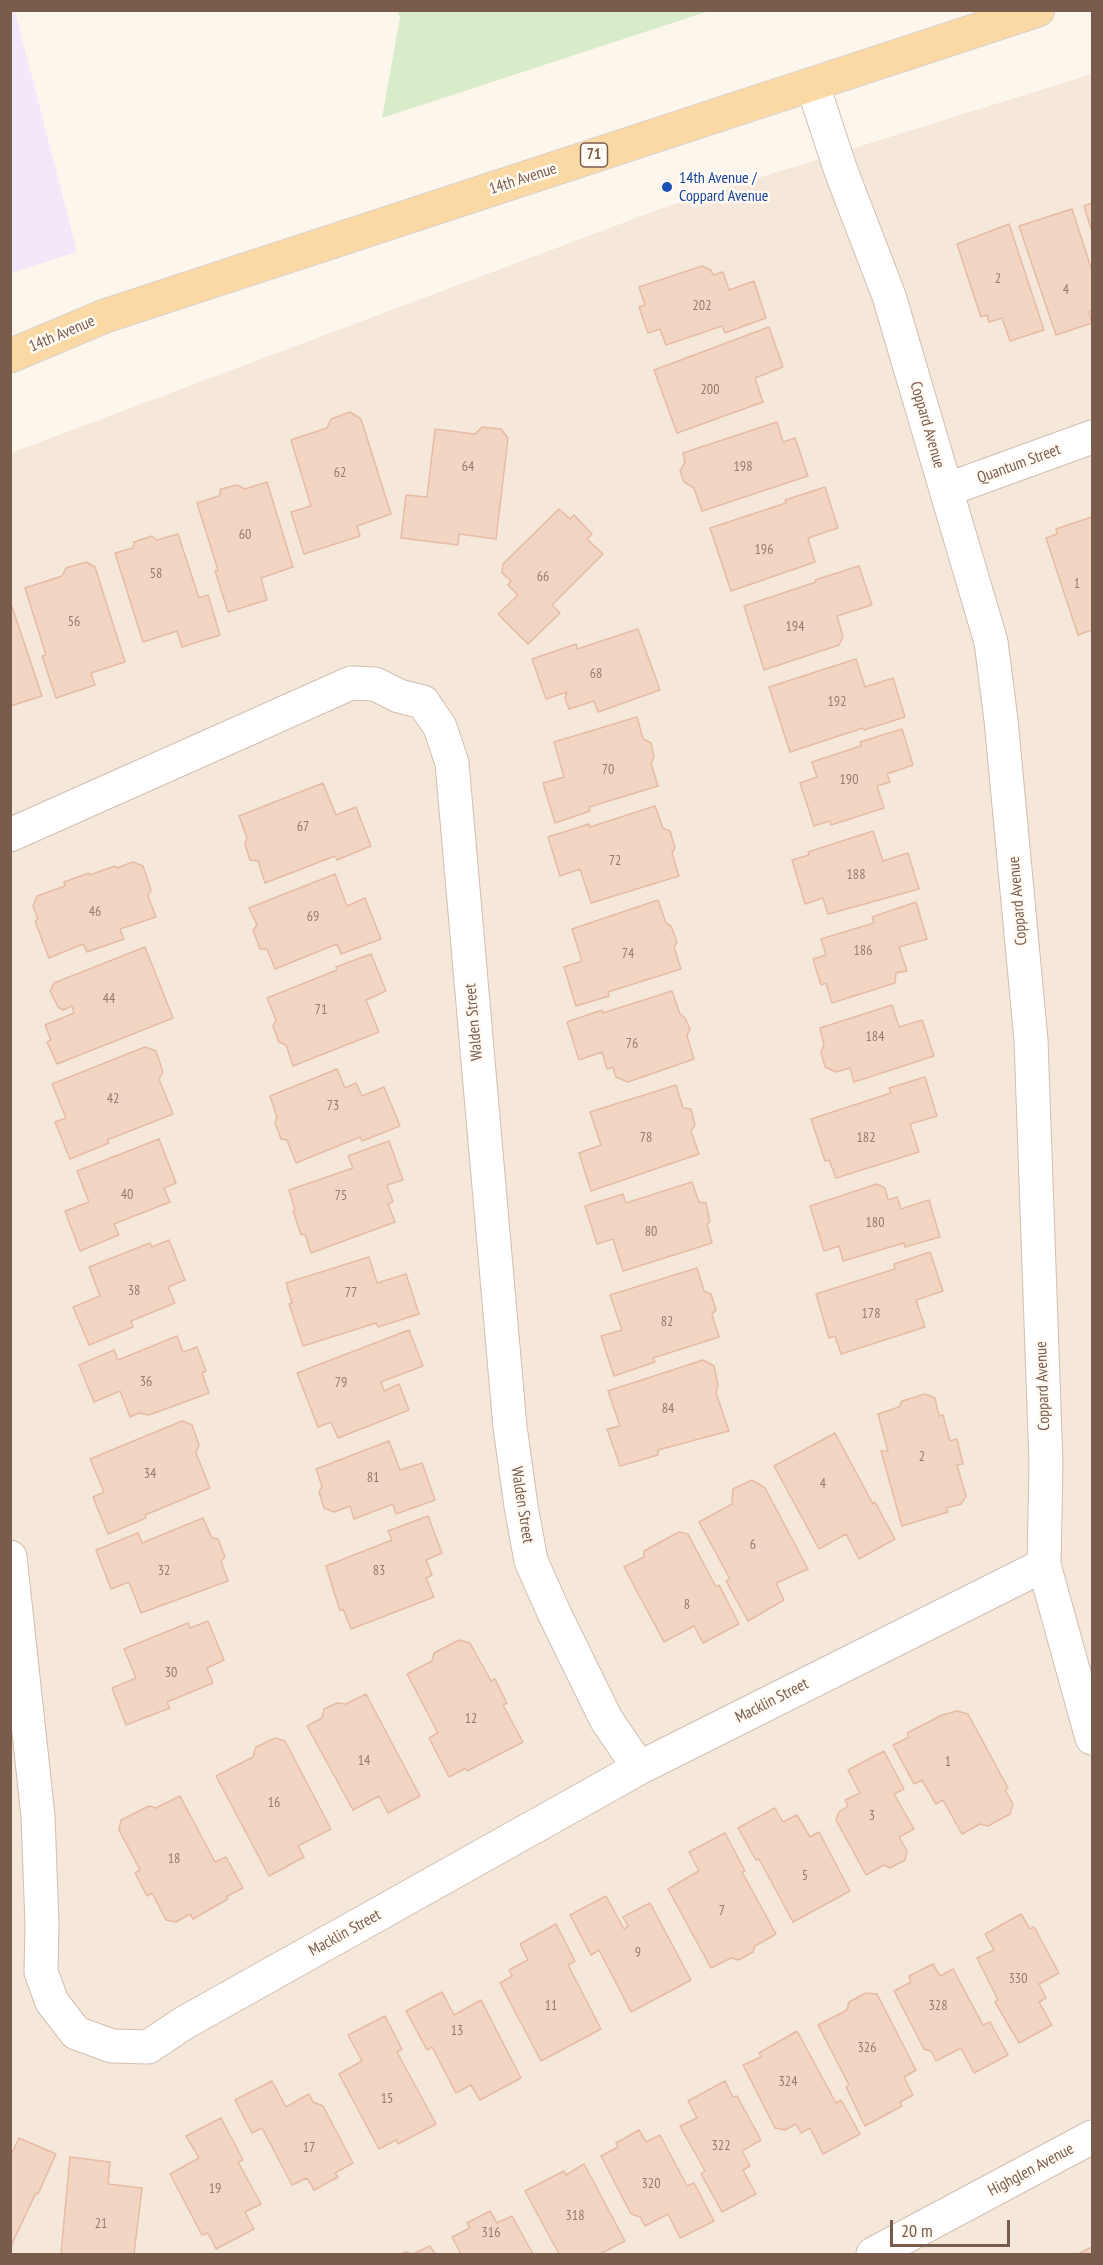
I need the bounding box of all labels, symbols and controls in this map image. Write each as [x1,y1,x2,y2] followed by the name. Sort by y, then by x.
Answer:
[580,143,608,167] road number: 71
[487,159,559,199] street label: 14th Avenue
[679,168,768,206] place label: 14th Avenue / Coppard Avenue
[660,180,674,194] marker: 14th Avenue / Coppard Avenue
[995,271,1001,287] house number: 2
[1063,282,1069,298] house number: 4
[693,298,711,314] house number: 202
[26,312,98,356] street label: 14th Avenue
[905,379,949,471] street label: Coppard Avenue
[701,382,719,398] house number: 200
[975,440,1063,488] street label: Quantum Street
[462,459,474,475] house number: 64
[734,459,752,475] house number: 198
[334,465,346,481] house number: 62
[239,527,251,543] house number: 60
[755,542,773,558] house number: 196
[150,566,162,582] house number: 58
[537,569,549,585] house number: 66
[1074,576,1080,592] house number: 1
[68,614,80,630] house number: 56
[786,619,804,635] house number: 194
[590,666,602,682] house number: 68
[828,694,846,710] house number: 192
[602,762,614,778] house number: 70
[840,772,858,788] house number: 190
[297,819,309,835] house number: 67
[609,853,621,869] house number: 72
[1005,856,1031,946] street label: Coppard Avenue
[847,867,865,883] house number: 188
[89,904,101,920] house number: 46
[307,909,319,925] house number: 69
[854,943,872,959] house number: 186
[622,946,634,962] house number: 74
[461,983,487,1061] street label: Walden Street
[103,991,115,1007] house number: 44
[315,1002,327,1018] house number: 71
[866,1029,884,1045] house number: 184
[626,1036,638,1052] house number: 76
[107,1091,119,1107] house number: 42
[327,1098,339,1114] house number: 73
[640,1130,652,1146] house number: 78
[857,1130,875,1146] house number: 182
[121,1187,133,1203] house number: 40
[335,1188,347,1204] house number: 75
[866,1215,884,1231] house number: 180
[645,1224,657,1240] house number: 80
[128,1283,140,1299] house number: 38
[345,1285,357,1301] house number: 77
[862,1306,880,1322] house number: 178
[661,1314,673,1330] house number: 82
[1032,1341,1054,1431] street label: Coppard Avenue
[140,1374,152,1390] house number: 36
[335,1375,347,1391] house number: 79
[662,1401,674,1417] house number: 84
[919,1449,925,1465] house number: 2
[506,1465,538,1545] street label: Walden Street
[144,1466,156,1482] house number: 34
[367,1470,379,1486] house number: 81
[820,1476,826,1492] house number: 4
[750,1537,756,1553] house number: 6
[158,1563,170,1579] house number: 32
[373,1563,385,1579] house number: 83
[684,1597,690,1613] house number: 8
[165,1665,177,1681] house number: 30
[732,1674,812,1728] street label: Macklin Street
[465,1711,477,1727] house number: 12
[358,1753,370,1769] house number: 14
[945,1754,951,1770] house number: 1
[268,1795,280,1811] house number: 16
[869,1808,875,1824] house number: 3
[168,1851,180,1867] house number: 18
[802,1868,808,1884] house number: 5
[719,1903,725,1919] house number: 7
[306,1905,384,1961] street label: Macklin Street
[635,1945,641,1961] house number: 9
[1009,1971,1027,1987] house number: 330
[545,1998,557,2014] house number: 11
[929,1998,947,2014] house number: 328
[451,2023,463,2039] house number: 13
[858,2040,876,2056] house number: 326
[779,2074,797,2090] house number: 324
[381,2091,393,2107] house number: 15
[712,2138,730,2154] house number: 322
[985,2139,1077,2201] street label: Highglen Avenue
[303,2140,315,2156] house number: 17
[642,2176,660,2192] house number: 320
[209,2181,221,2197] house number: 19
[566,2208,584,2224] house number: 318
[893,2208,1013,2246] scale bar
[95,2216,107,2232] house number: 21
[901,2219,933,2242] text: 20 m
[482,2225,500,2241] house number: 316

